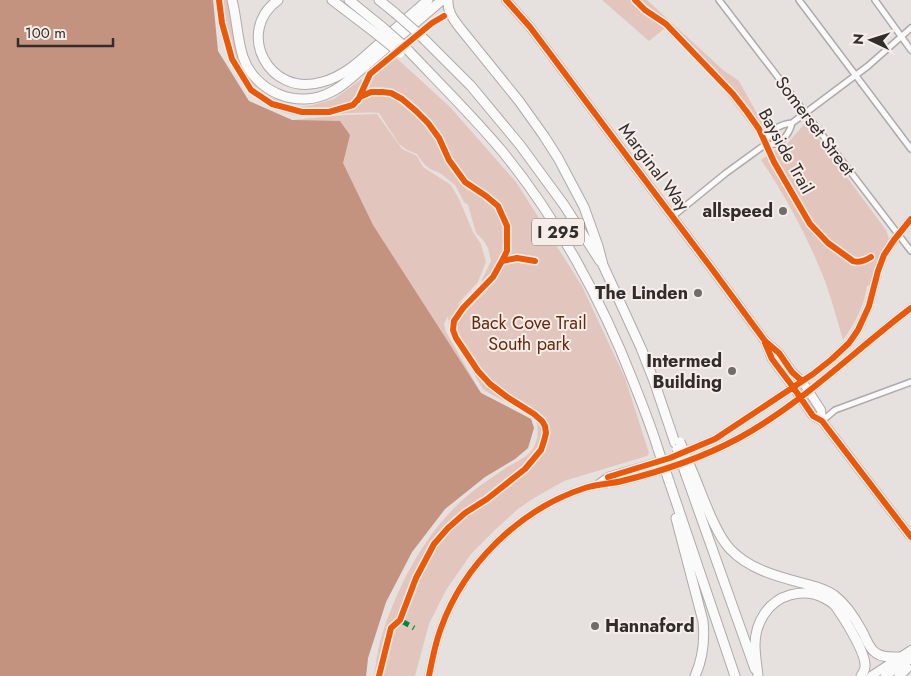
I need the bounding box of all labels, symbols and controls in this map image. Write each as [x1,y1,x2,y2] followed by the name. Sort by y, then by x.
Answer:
[18,15,112,47] scale bar
[846,15,896,65] north arrow
[25,22,66,44] text: 100 m
[848,33,868,45] text: N
[769,71,861,182] street label: Somerset Street
[752,104,820,198] street label: Bayside Trail
[612,118,696,217] street label: Marginal Way
[703,198,773,224] place label: allspeed
[777,205,789,217] marker: allspeed
[532,218,584,246] road number: I 295
[595,280,688,306] place label: The Linden
[692,287,704,299] marker: The Linden
[471,310,587,357] park label: Back Cove Trail South park
[646,348,722,395] place label: Intermed Building
[726,365,738,377] marker: Intermed Building
[605,613,695,639] place label: Hannaford
[589,620,601,632] marker: Hannaford

